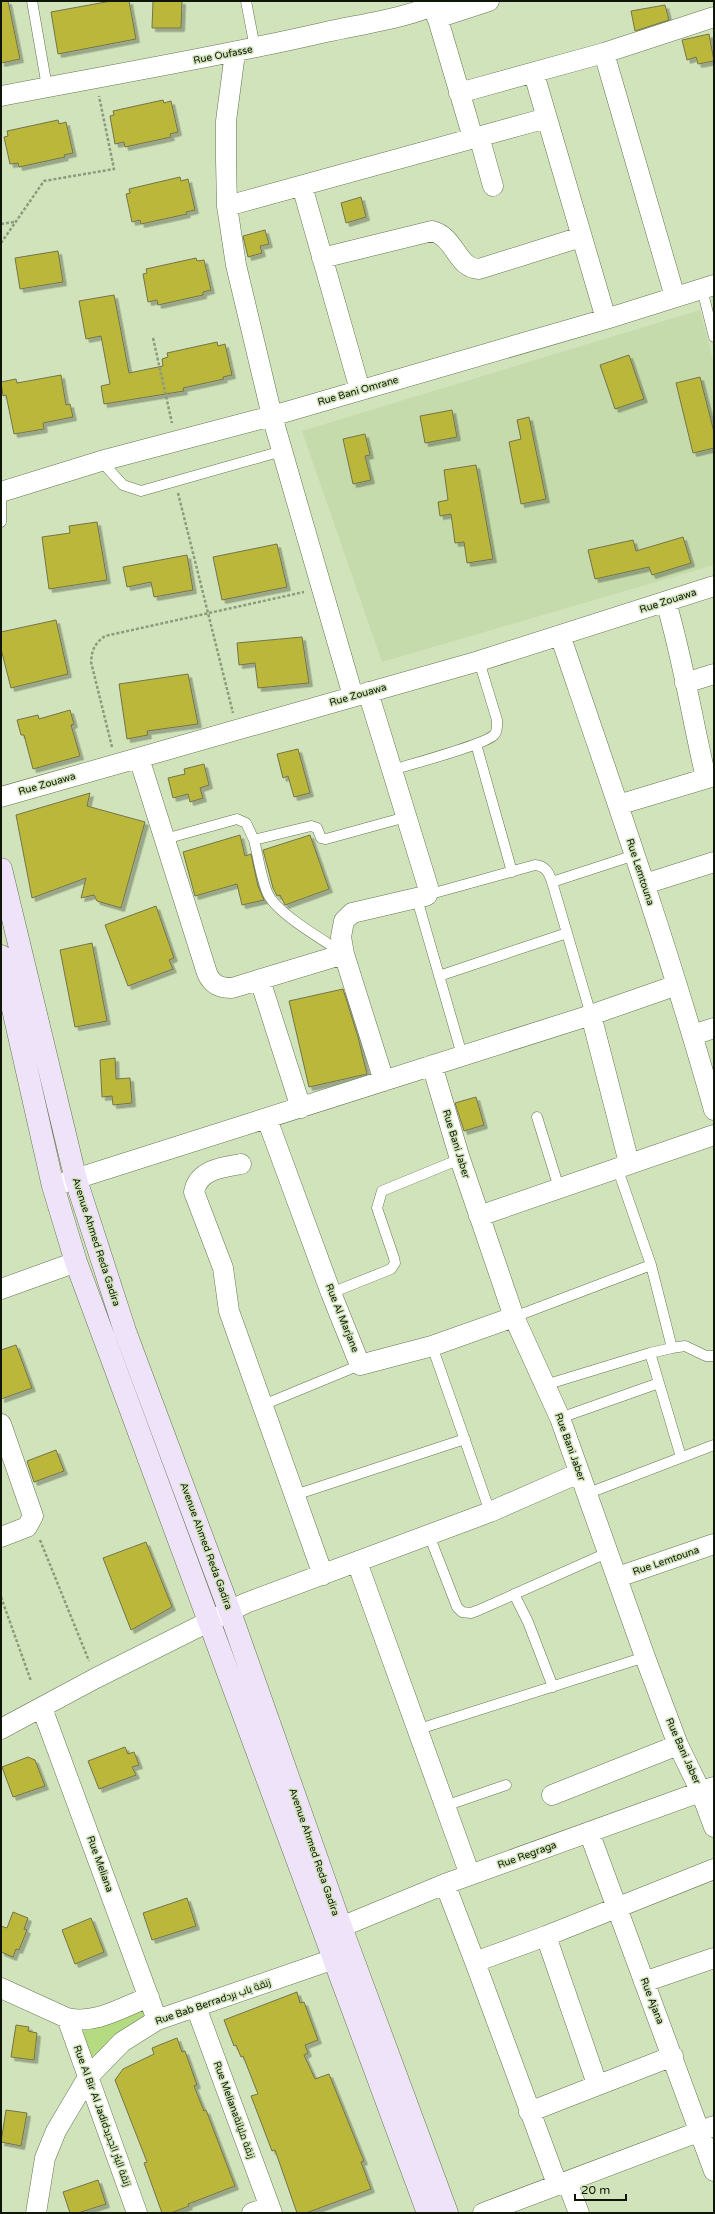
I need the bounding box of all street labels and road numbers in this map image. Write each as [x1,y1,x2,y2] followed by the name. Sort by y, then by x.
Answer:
[192,43,254,67] street label: Rue Oufasse
[316,374,400,408] street label: Rue Bani Omrane
[638,586,698,616] street label: Rue Zouawa
[328,681,388,709] street label: Rue Zouawa
[17,770,77,798] street label: Rue Zouawa
[624,837,656,907] street label: Rue Lemtouna
[440,1108,472,1180] street label: Rue Bani Jaber
[70,1176,122,1308] street label: Avenue Ahmed Reda Gadira
[323,1282,361,1354] street label: Rue Al Marjane
[552,1411,588,1483] street label: Rue Bani Jaber
[177,1481,235,1611] street label: Avenue Ahmed Reda Gadira
[631,1544,701,1578] street label: Rue Lemtouna
[663,1716,703,1786] street label: Rue Bani Jaber
[286,1787,342,1917] street label: Avenue Ahmed Reda Gadira
[84,1834,116,1894] street label: Rue Meliana
[496,1839,558,1871] street label: Rue Regraga
[638,1976,666,2026] street label: Rue Ajana
[153,1977,273,2027] street label: Rue Bab Berradزنقة باب برد
[71,2044,133,2188] street label: Rue Al Bir Al Jadidزنقة البئر الجديد
[211,2060,257,2160] street label: Rue Melianaزنقة مليانة

